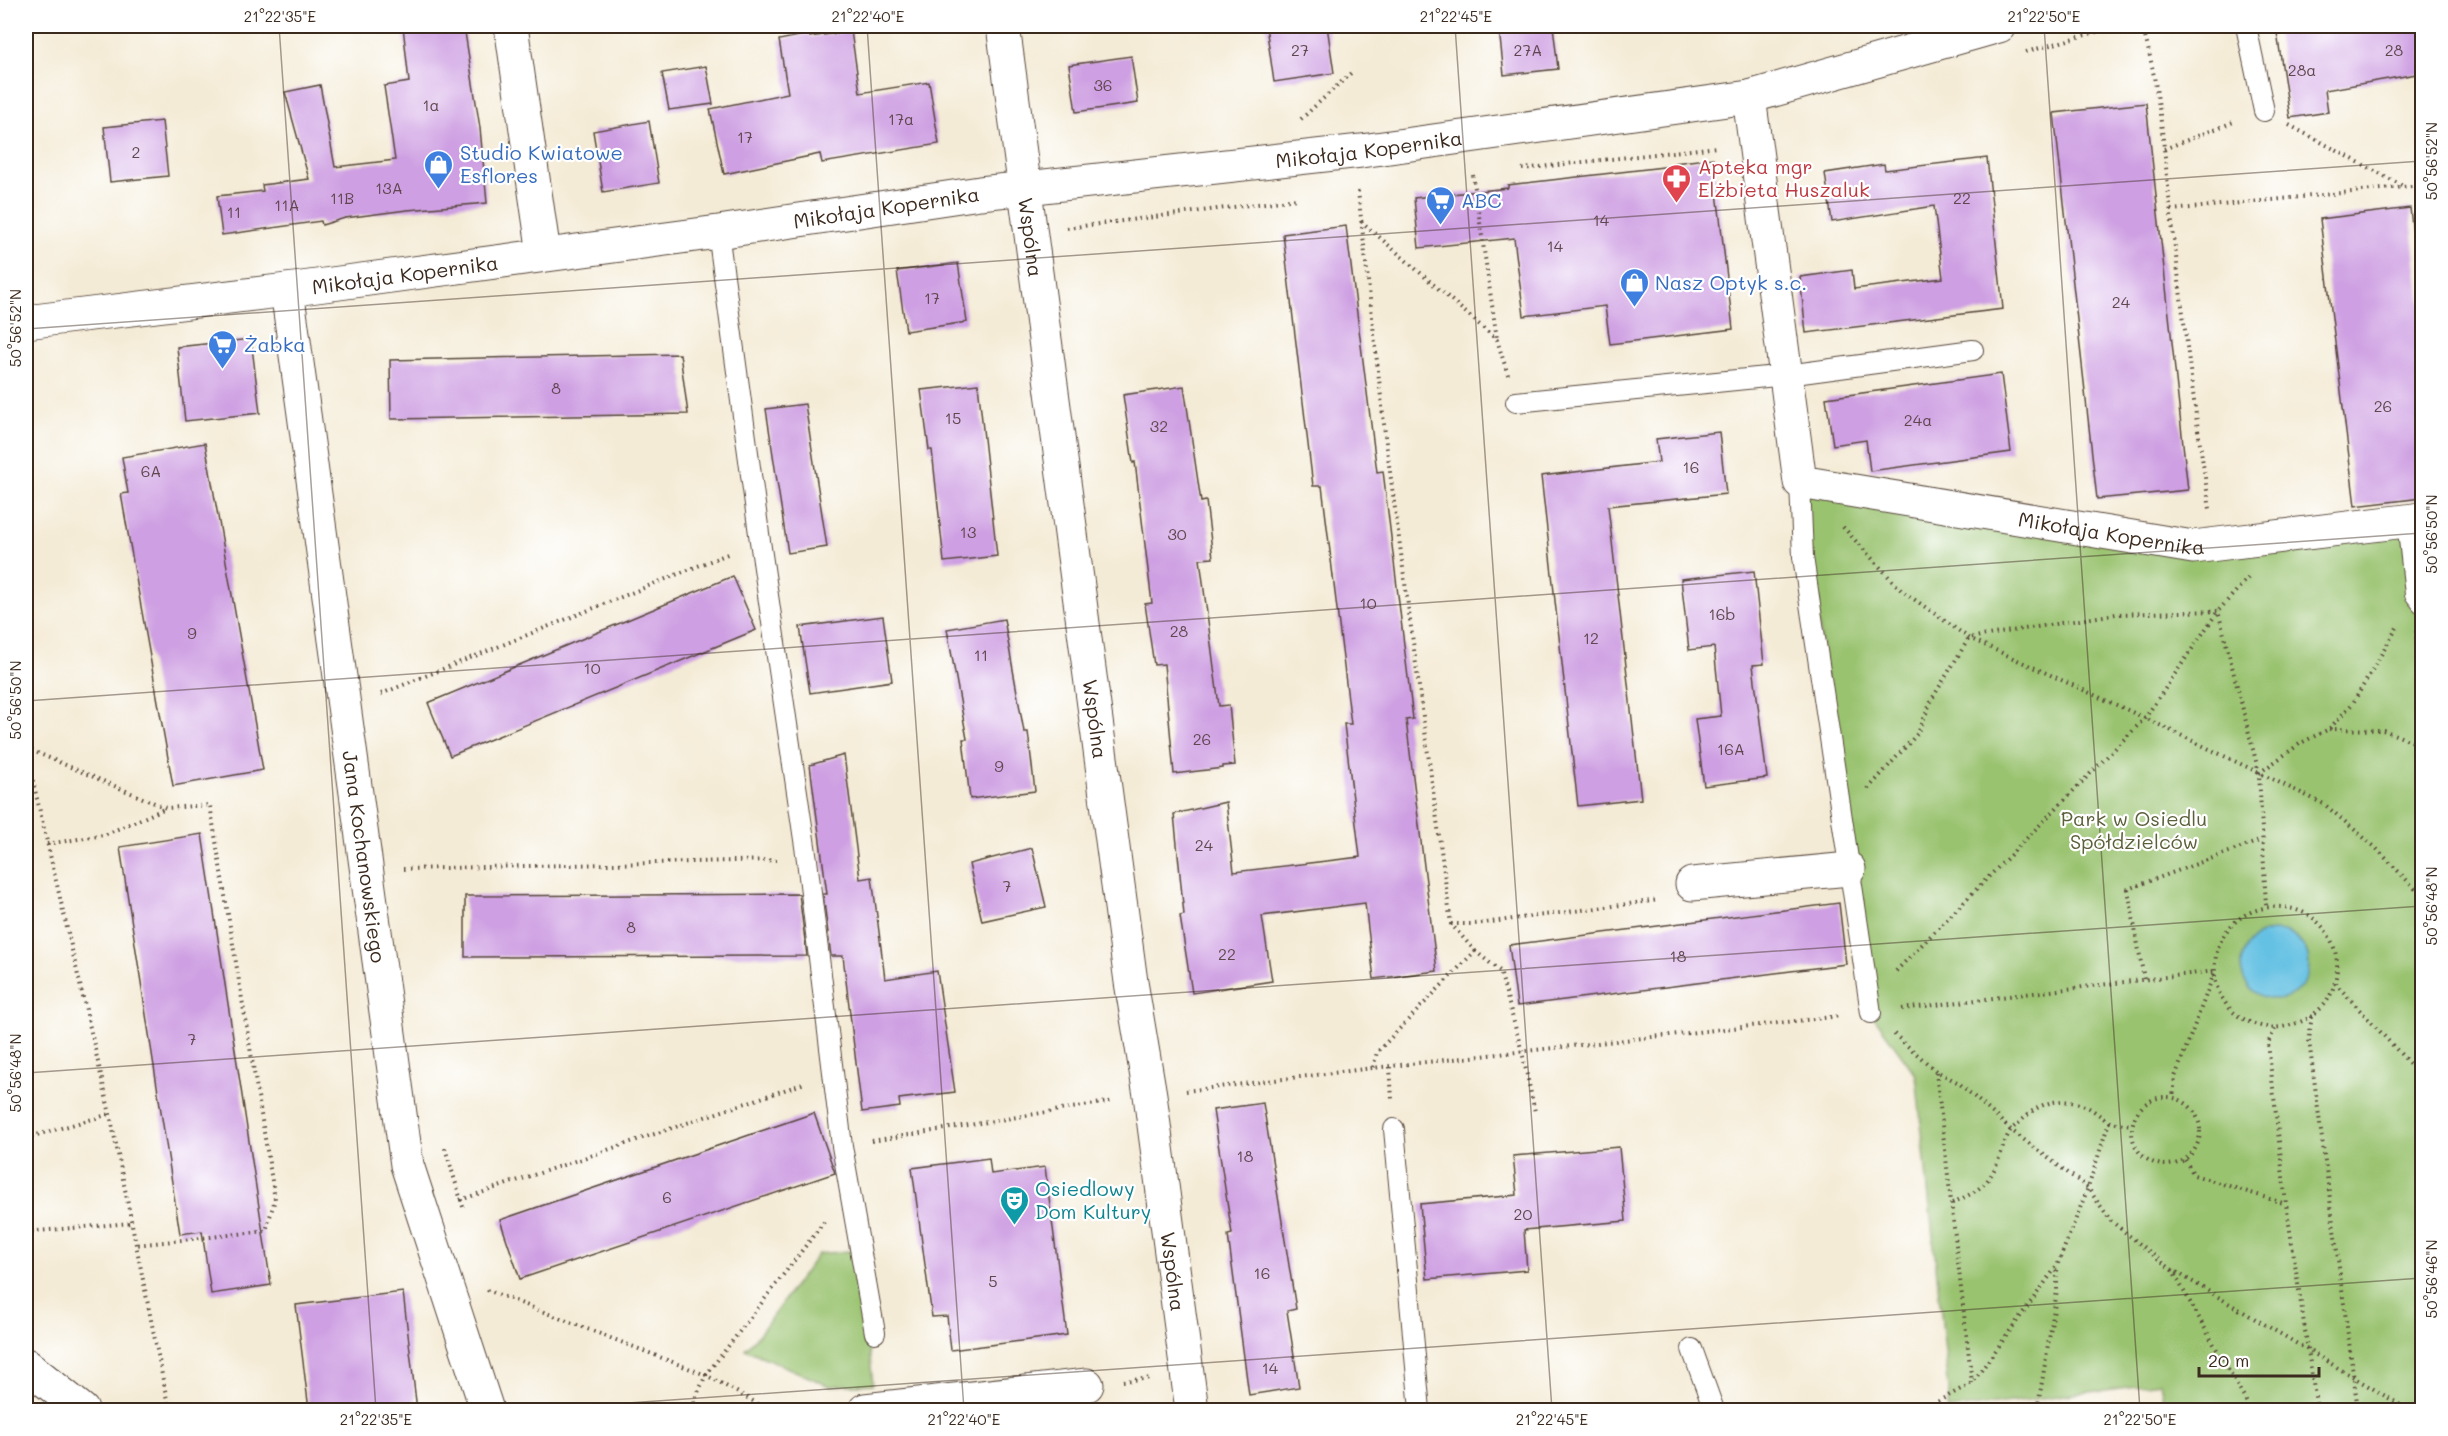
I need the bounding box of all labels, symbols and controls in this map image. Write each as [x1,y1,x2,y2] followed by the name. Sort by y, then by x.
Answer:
[244,6,317,26] text: 21°22'35"E
[832,6,905,26] text: 21°22'40"E
[1420,6,1493,26] text: 21°22'45"E
[2008,6,2081,26] text: 21°22'50"E
[1291,39,1309,60] house number: 27
[1514,39,1542,60] house number: 27A
[2385,39,2404,60] house number: 28
[2288,59,2316,80] house number: 28a
[1093,74,1113,95] house number: 36
[422,94,440,115] house number: 1a
[888,108,914,129] house number: 17a
[2421,122,2441,200] text: 50°56'52"N
[1274,124,1464,173] street label: Mikołaja Kopernika
[737,126,753,147] house number: 17
[460,139,623,188] place label: Studio Kwiatowe Esflores
[132,141,140,162] house number: 2
[423,148,455,190] shop icon: Studio Kwiatowe Esflores
[1698,153,1870,202] place label: Apteka mgr Elżbieta Huszaluk
[1661,162,1693,204] pharmacy icon: Apteka mgr Elżbieta Huszaluk
[375,177,403,198] house number: 13A
[791,180,981,234] street label: Mikołaja Kopernika
[1424,184,1456,226] supermarket icon: ABC
[330,187,354,208] house number: 11B
[1461,187,1502,213] place label: ABC
[1953,187,1971,208] house number: 22
[274,194,300,215] house number: 11A
[1013,196,1049,279] street label: Wspólna
[227,201,241,222] house number: 11
[1593,209,1610,230] house number: 14
[1547,235,1564,256] house number: 14
[310,249,500,300] street label: Mikołaja Kopernika
[1618,266,1650,308] shop icon: Nasz Optyk s.c.
[1655,269,1807,295] place label: Nasz Optyk s.c.
[924,287,940,308] house number: 17
[5,289,25,367] text: 50°56'52"N
[2112,291,2131,312] house number: 24
[207,328,239,370] supermarket icon: Żabka
[244,331,306,357] place label: Żabka
[551,377,561,398] house number: 8
[2374,395,2392,416] house number: 26
[945,407,961,428] house number: 15
[1904,409,1932,430] house number: 24a
[1150,415,1168,436] house number: 32
[1683,456,1699,477] house number: 16
[141,460,161,481] house number: 6A
[2421,494,2441,574] text: 50°56'50"N
[2017,505,2206,560] street label: Mikołaja Kopernika
[960,521,976,542] house number: 13
[1167,523,1187,544] house number: 30
[1359,592,1377,613] house number: 10
[1708,603,1736,624] house number: 16b
[1170,620,1189,641] house number: 28
[187,622,197,643] house number: 9
[1583,627,1599,648] house number: 12
[974,644,988,665] house number: 11
[583,657,601,678] house number: 10
[5,660,25,740] text: 50°56'50"N
[1078,677,1114,760] street label: Wspólna
[1193,728,1211,749] house number: 26
[1717,738,1745,759] house number: 16A
[337,749,392,965] street label: Jana Kochanowskiego
[994,755,1004,776] house number: 9
[2061,805,2207,854] park label: Park w Osiedlu Spółdzielców
[1195,834,1214,855] house number: 24
[2421,866,2441,946] text: 50°56'48"N
[1003,875,1012,896] house number: 7
[626,916,636,937] house number: 8
[1218,943,1236,964] house number: 22
[1670,945,1687,966] house number: 18
[188,1028,197,1049] house number: 7
[5,1033,25,1113] text: 50°56'48"N
[1237,1145,1254,1166] house number: 18
[1035,1175,1151,1224] place label: Osiedlowy Dom Kultury
[998,1184,1030,1226] theatre icon: Osiedlowy Dom Kultury
[662,1186,672,1207] house number: 6
[1514,1203,1533,1224] house number: 20
[1155,1230,1192,1313] street label: Wspólna
[2421,1239,2441,1319] text: 50°56'46"N
[1254,1262,1270,1283] house number: 16
[988,1270,998,1291] house number: 5
[2199,1340,2319,1378] scale bar
[2208,1348,2249,1372] text: 20 m
[1262,1357,1279,1378] house number: 14
[340,1409,413,1429] text: 21°22'35"E
[928,1409,1001,1429] text: 21°22'40"E
[1516,1409,1589,1429] text: 21°22'45"E
[2104,1409,2177,1429] text: 21°22'50"E

